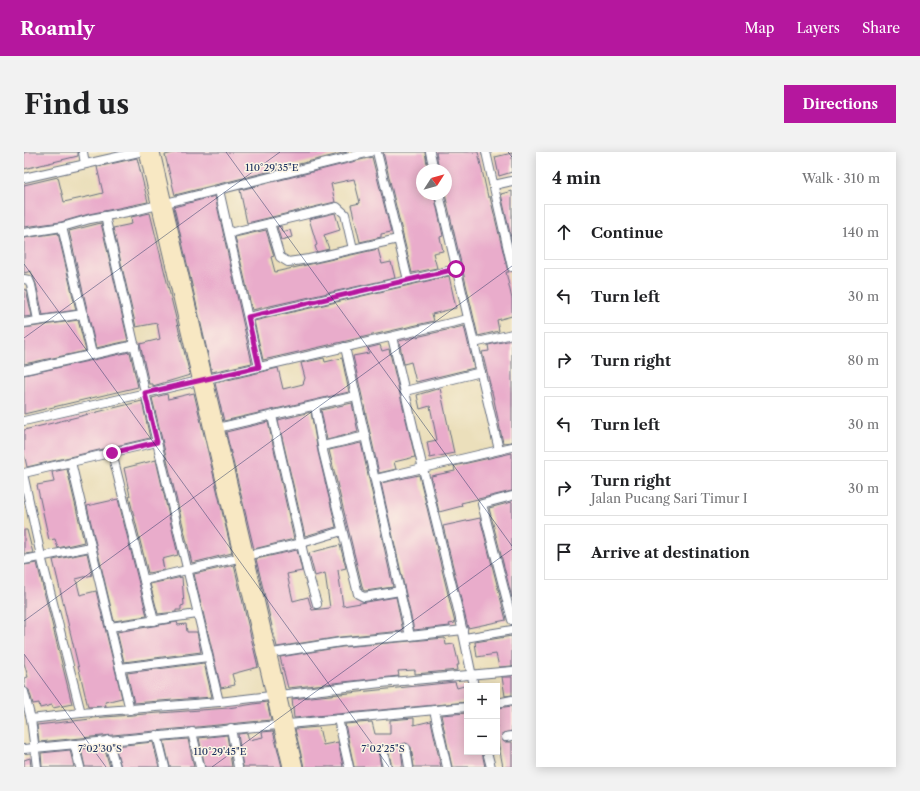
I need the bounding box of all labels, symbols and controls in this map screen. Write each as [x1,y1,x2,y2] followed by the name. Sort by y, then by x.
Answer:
[20,17,95,40] text: Roamly
[744,19,774,37] text: Map
[796,19,840,37] text: Layers
[862,19,900,37] text: Share
[784,85,896,123] button: Directions
[24,87,129,121] text: Find us
[245,161,299,174] text: 110°29'35"E
[416,164,452,200] north arrow
[552,168,601,188] text: 4 min
[802,170,880,186] text: Walk · 310 m
[553,221,575,243] icon: ahead
[591,223,663,242] text: Continue
[842,224,879,240] text: 140 m
[447,260,465,278] route start
[553,285,575,307] icon: left
[591,287,660,306] text: Turn left
[848,288,879,304] text: 30 m
[553,349,575,371] icon: right
[591,351,671,370] text: Turn right
[847,352,879,368] text: 80 m
[553,413,575,435] icon: left
[591,415,660,434] text: Turn left
[848,416,879,432] text: 30 m
[103,444,121,462] route end
[591,471,671,490] text: Turn right
[553,477,575,499] icon: right
[848,480,879,496] text: 30 m
[591,490,748,506] text: Jalan Pucang Sari Timur I
[553,541,575,563] icon: arrive
[591,543,750,562] text: Arrive at destination
[464,683,500,755] map controls
[464,683,500,719] button: +
[464,719,500,755] button: −
[78,742,122,755] text: 7°02'30"S
[361,742,405,755] text: 7°02'25"S
[193,745,247,758] text: 110°29'45"E

